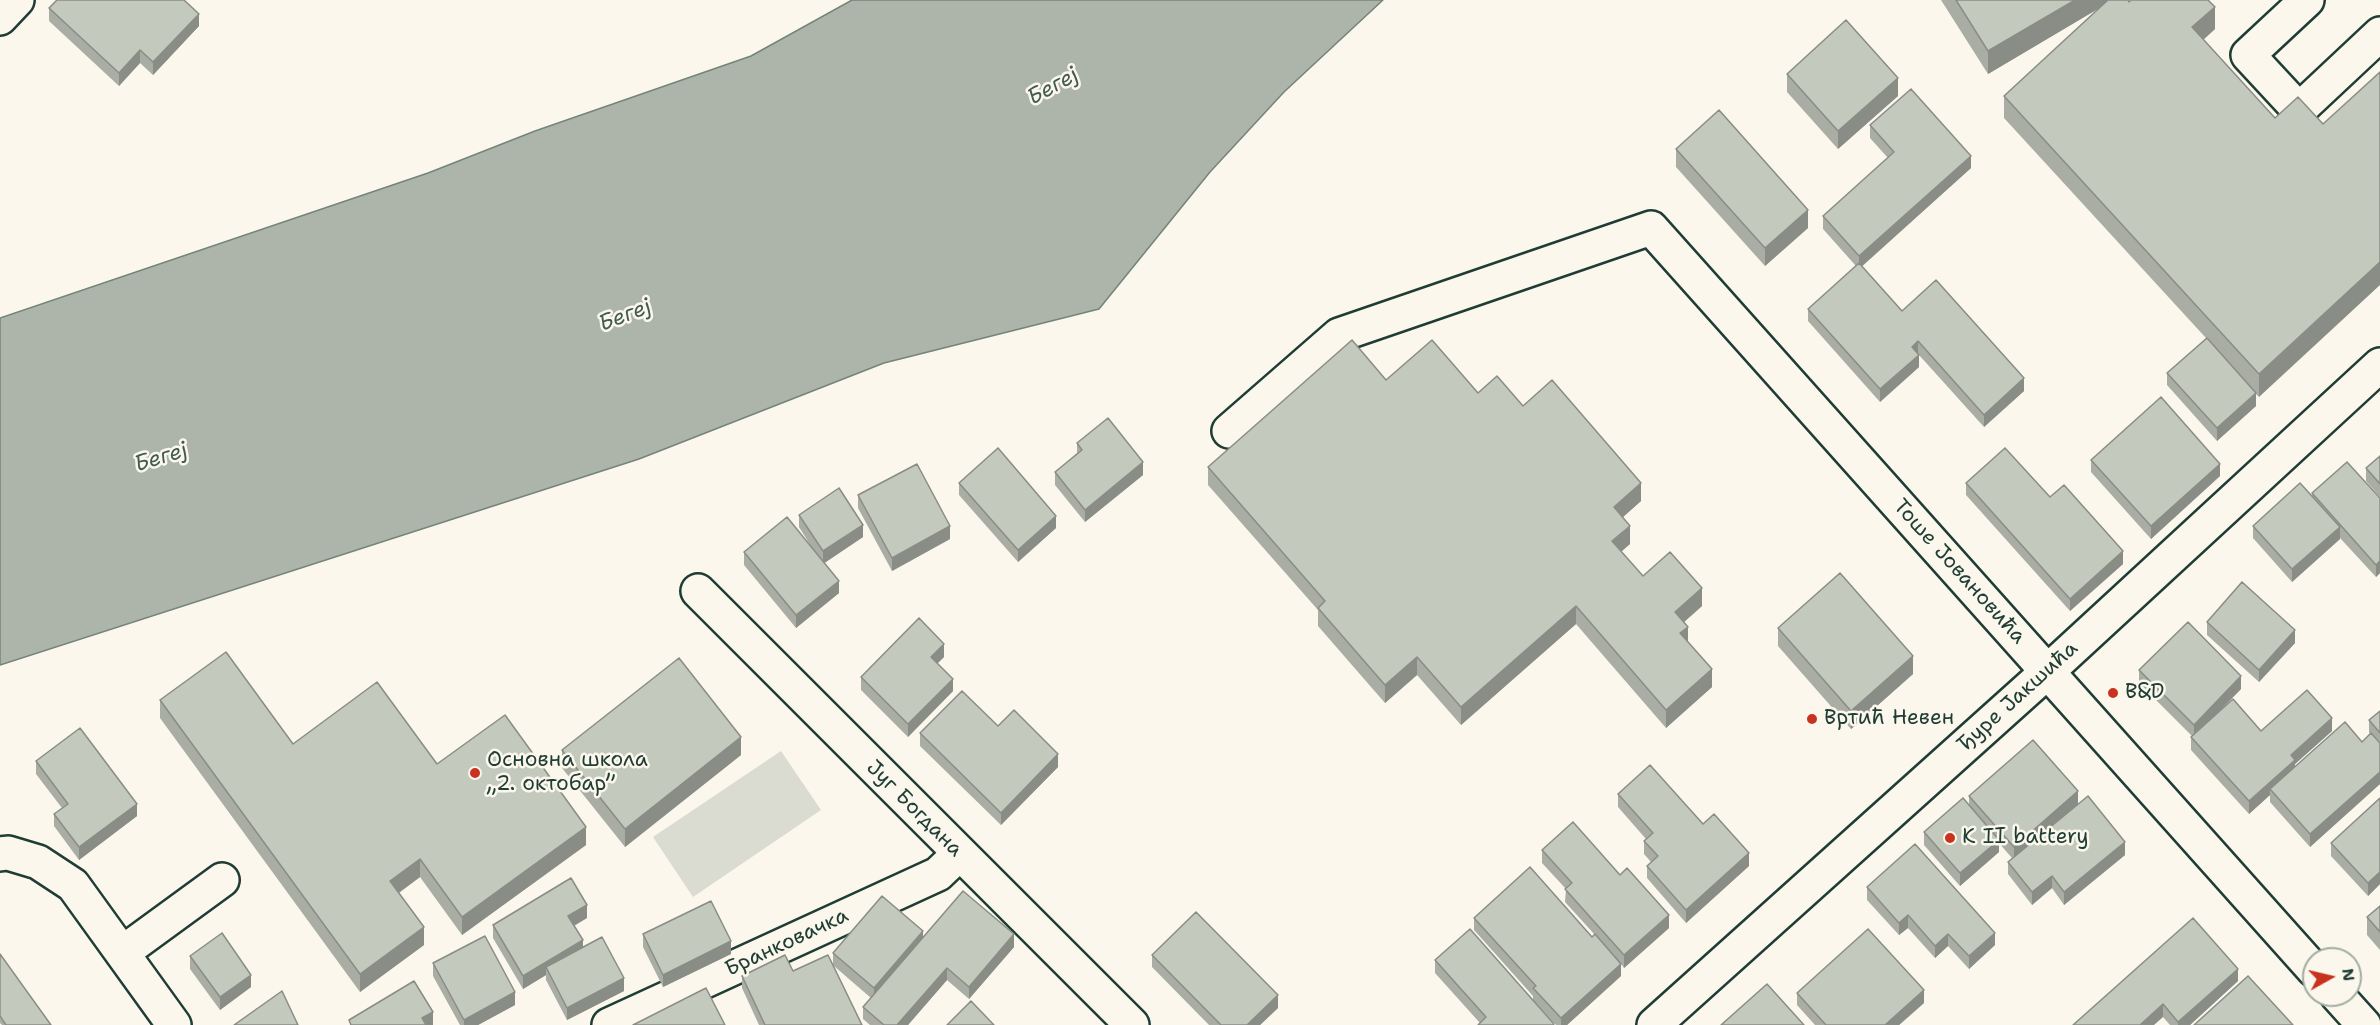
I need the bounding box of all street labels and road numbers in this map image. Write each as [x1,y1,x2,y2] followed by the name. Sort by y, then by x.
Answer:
[1887,494,2031,650] street label: Тоше Јовановића
[1953,636,2083,758] street label: Ђуре Јакшића
[860,755,968,863] street label: Југ Богдана
[721,903,853,983] street label: Бранковачка

